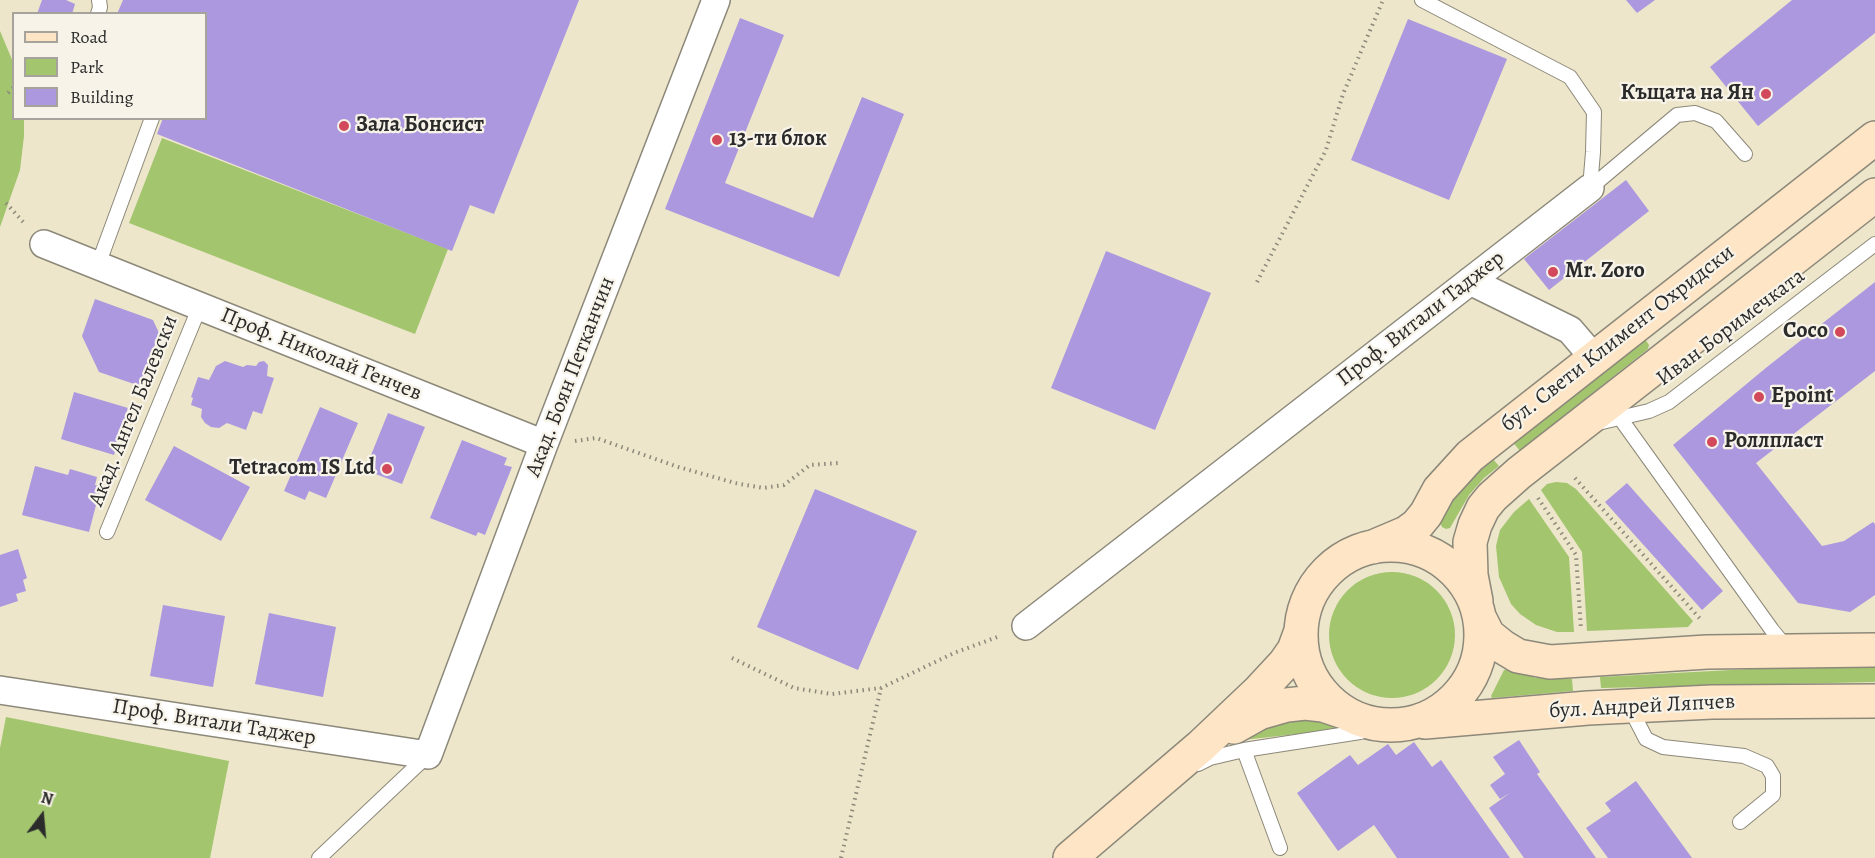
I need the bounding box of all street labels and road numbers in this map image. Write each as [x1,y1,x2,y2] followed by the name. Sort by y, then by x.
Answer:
[1496,240,1740,438] street label: бул. Свети Климент Охридски
[1332,245,1510,393] street label: Проф. Витали Таджер
[1652,264,1810,392] street label: Иван Боримечката
[521,273,621,481] street label: Акад. Боян Петканчин
[217,303,425,407] street label: Проф. Николай Генчев
[84,312,184,510] street label: Акад. Ангел Балевски
[1548,689,1736,725] street label: бул. Андрей Ляпчев
[111,694,317,752] street label: Проф. Витали Таджер

